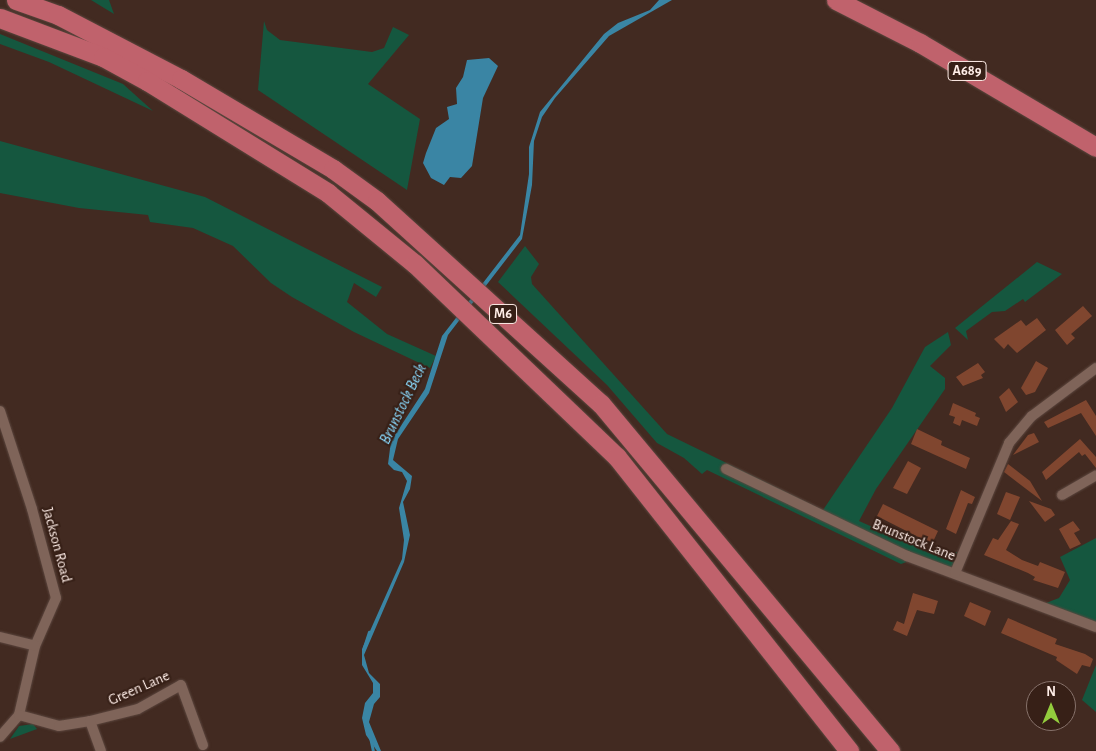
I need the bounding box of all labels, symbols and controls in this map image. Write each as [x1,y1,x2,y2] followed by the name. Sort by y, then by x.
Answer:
[947,59,987,82] road number: A689
[488,302,518,326] road number: M6
[375,361,431,447] water label: Brunstock Beck
[38,506,76,584] street label: Jackson Road
[870,515,958,565] street label: Brunstock Lane
[106,667,172,709] street label: Green Lane
[1026,681,1076,731] north arrow
[1046,685,1056,699] text: N

